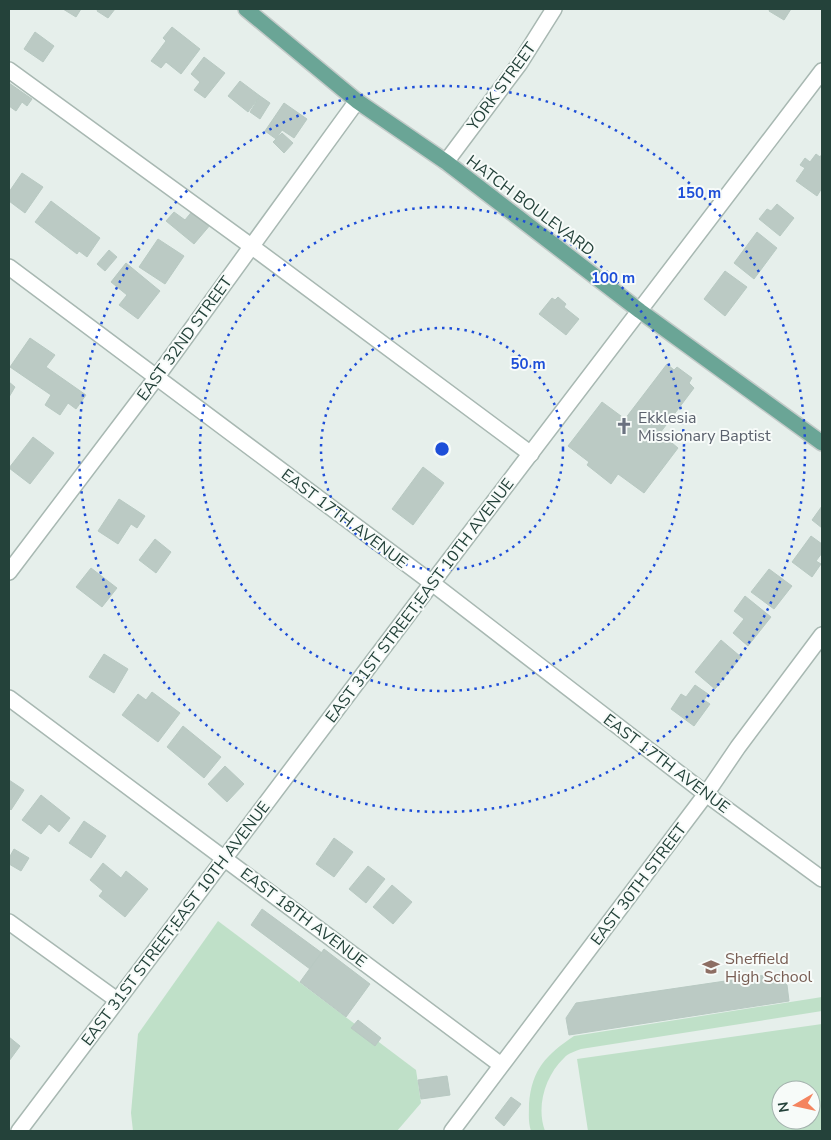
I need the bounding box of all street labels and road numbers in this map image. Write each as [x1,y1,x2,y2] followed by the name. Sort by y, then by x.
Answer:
[462,38,541,136] street label: YORK STREET
[462,150,599,261] street label: HATCH BOULEVARD
[132,272,238,405] street label: EAST 32ND STREET
[277,464,412,574] street label: EAST 17TH AVENUE
[321,474,519,727] street label: EAST 31ST STREET;EAST 10TH AVENUE
[599,709,734,819] street label: EAST 17TH AVENUE
[77,797,275,1050] street label: EAST 31ST STREET;EAST 10TH AVENUE
[586,819,692,950] street label: EAST 30TH STREET
[236,863,371,973] street label: EAST 18TH AVENUE

